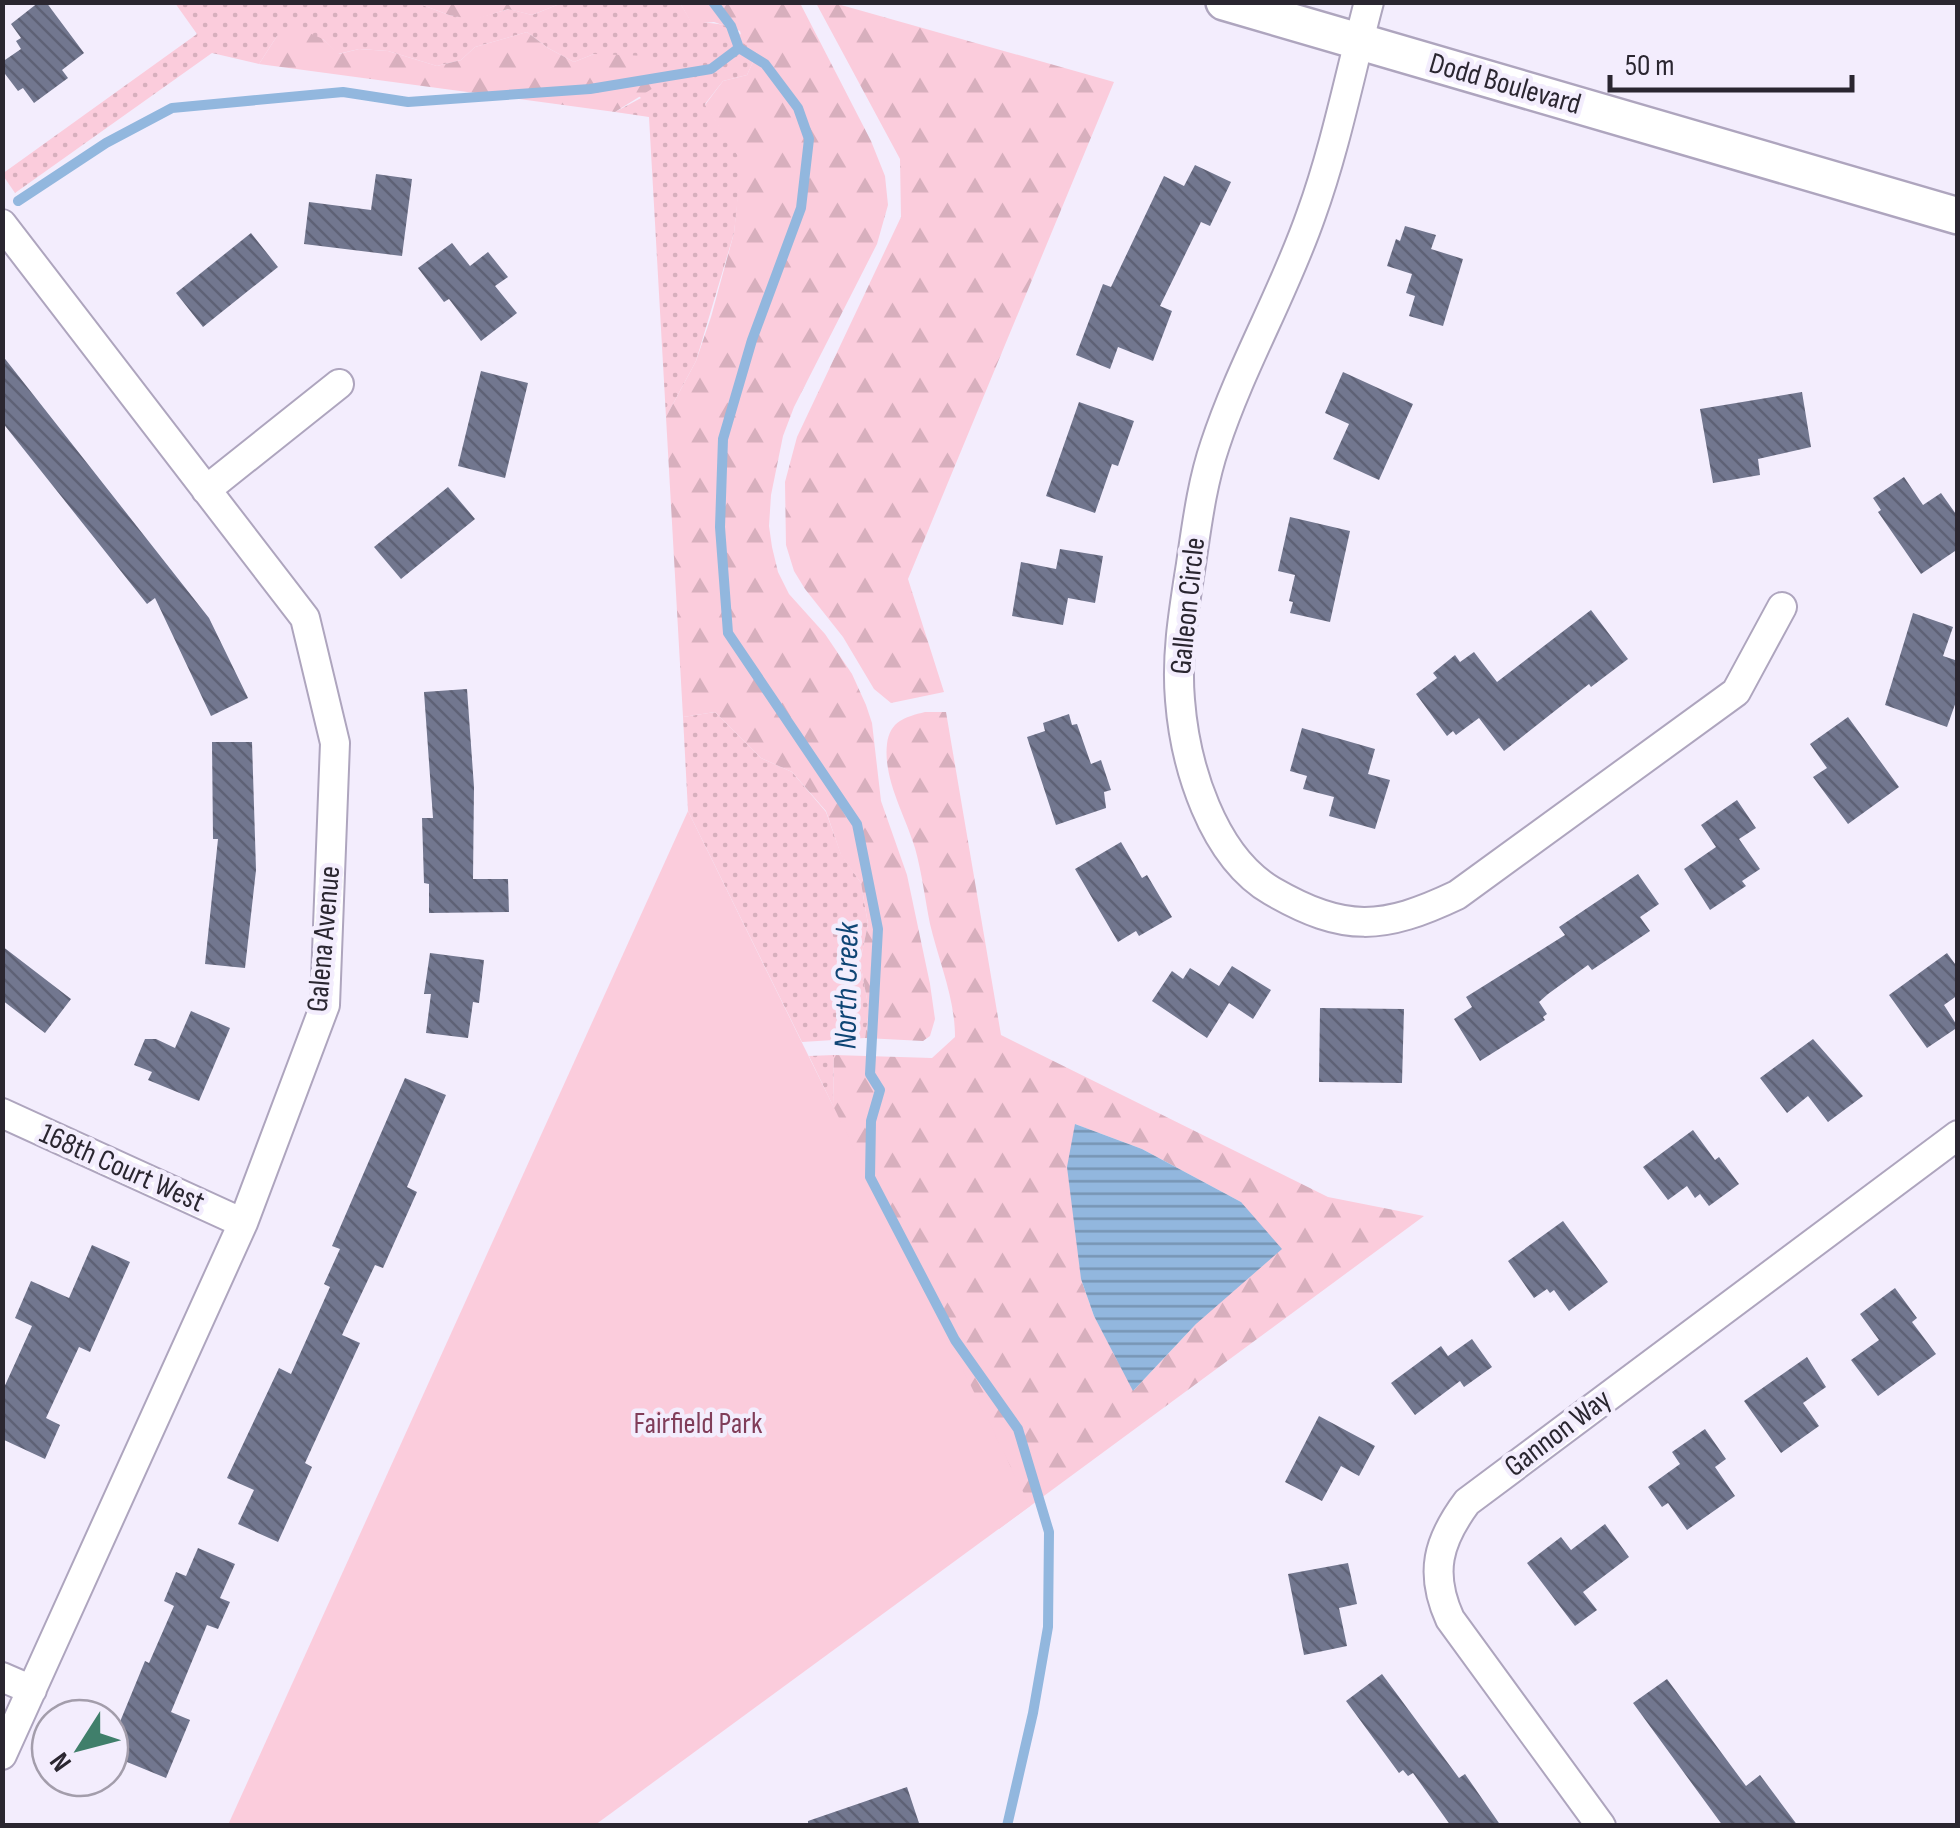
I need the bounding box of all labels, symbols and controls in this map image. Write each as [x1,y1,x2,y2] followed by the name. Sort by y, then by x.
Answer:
[1610,30,1852,92] scale bar
[1425,45,1585,123] street label: Dodd Boulevard
[1625,48,1674,84] text: 50 m
[1163,536,1213,676] street label: Galleon Circle
[300,864,348,1014] street label: Galena Avenue
[826,921,868,1050] water label: North Creek
[34,1116,210,1220] street label: 168th Court West
[1498,1381,1619,1485] street label: Gannon Way
[634,1406,763,1442] park label: Fairfield Park
[30,1698,130,1798] north arrow
[43,1746,79,1778] text: N

